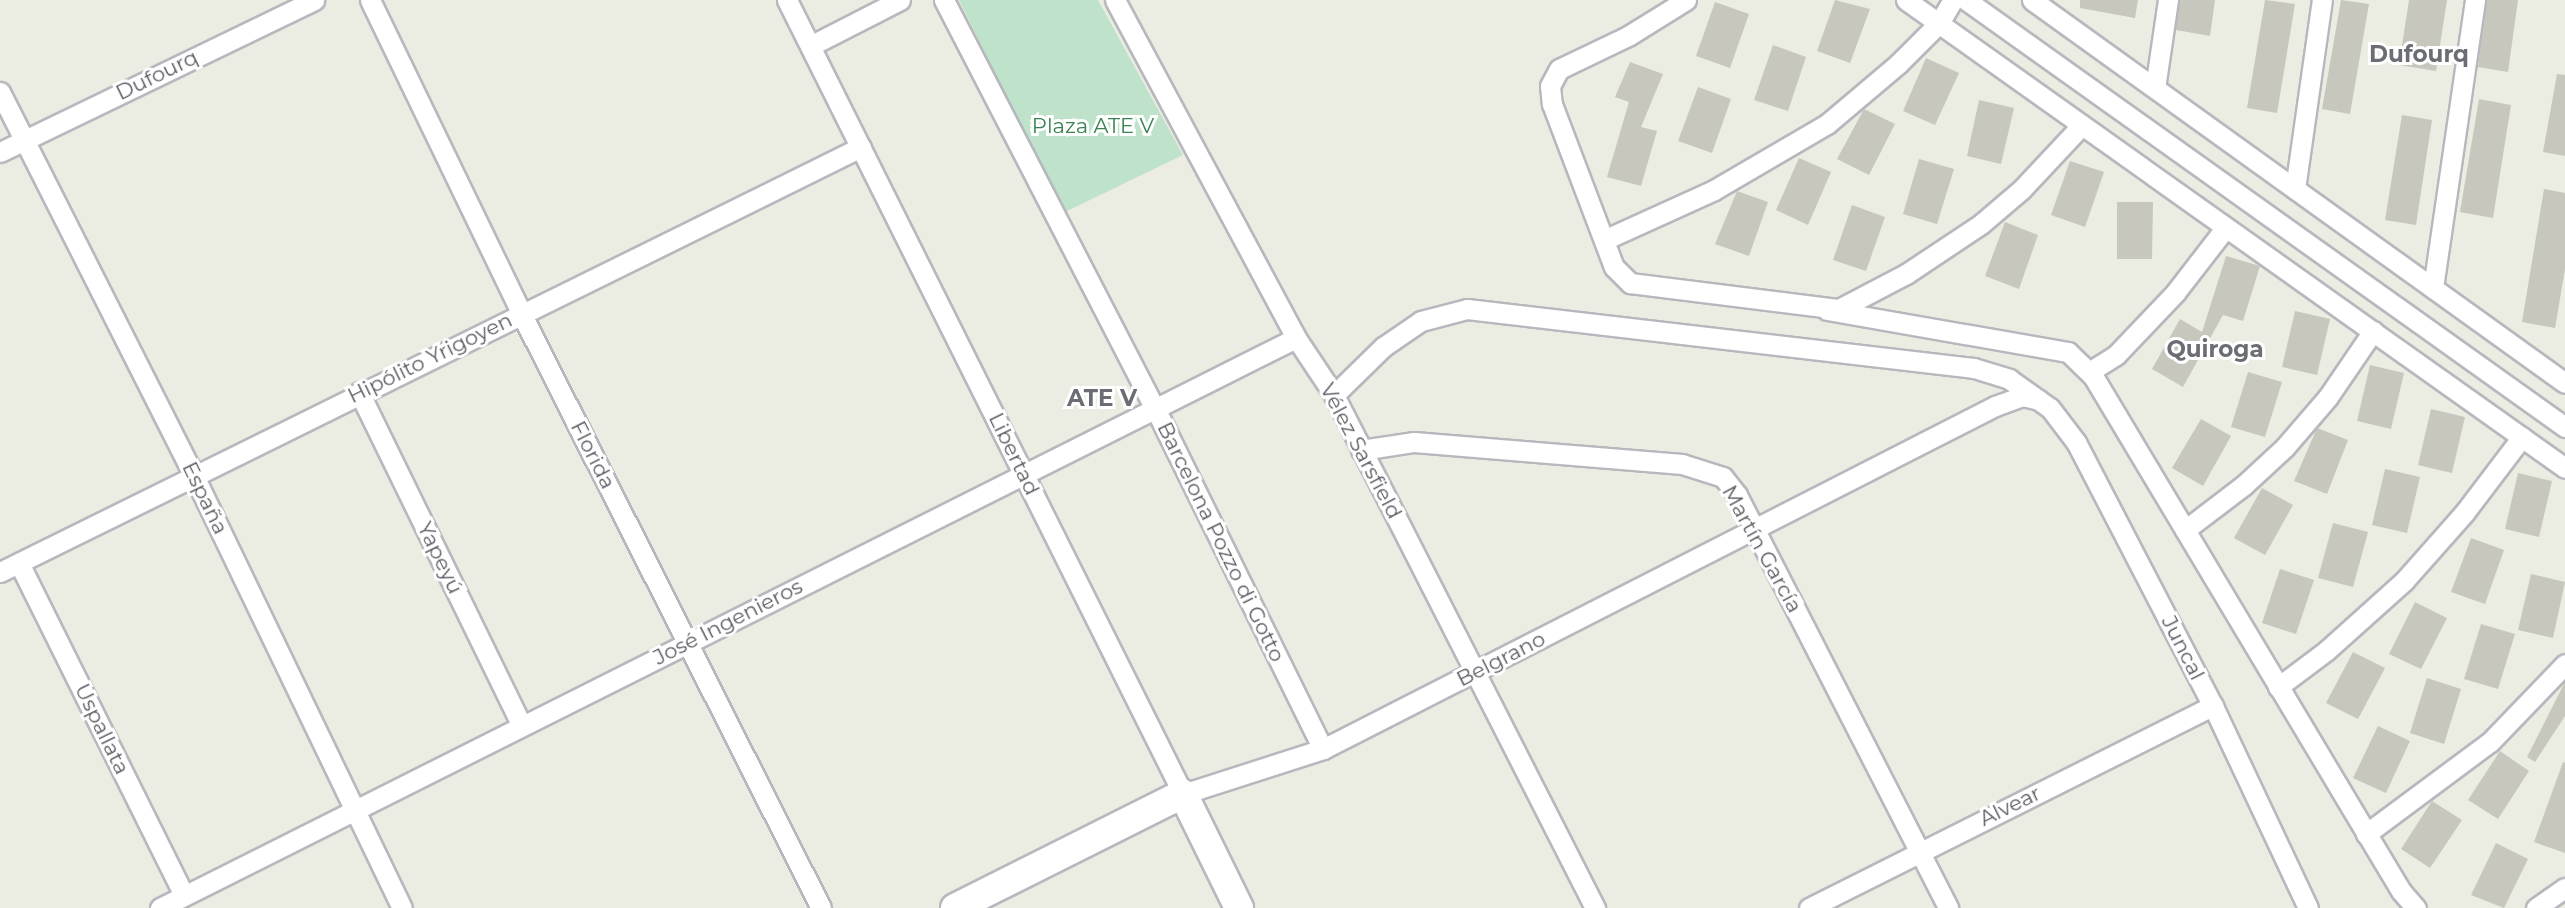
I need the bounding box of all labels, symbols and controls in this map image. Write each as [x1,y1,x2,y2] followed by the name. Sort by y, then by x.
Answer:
[2369,40,2469,68] district label: Dufourq
[112,44,202,106] street label: Dufourq
[1032,113,1154,139] park label: Plaza ATE V
[344,307,516,409] street label: Hipólito Yrigoyen
[2166,335,2264,363] district label: Quiroga
[1315,379,1407,523] street label: Vélez Sarsfield
[1067,384,1137,412] district label: ATE V
[983,409,1045,499] street label: Libertad
[565,417,621,493] street label: Florida
[1152,418,1290,666] street label: Barcelona Pozzo di Gotto
[177,458,233,538] street label: España
[1717,481,1807,617] street label: Martín García
[412,518,468,598] street label: Yapeyú
[649,574,807,670] street label: José Ingenieros
[2156,612,2210,684] street label: Juncal
[1453,626,1549,692] street label: Belgrano
[69,680,135,778] street label: Uspallata
[1975,780,2045,832] street label: Alvear

